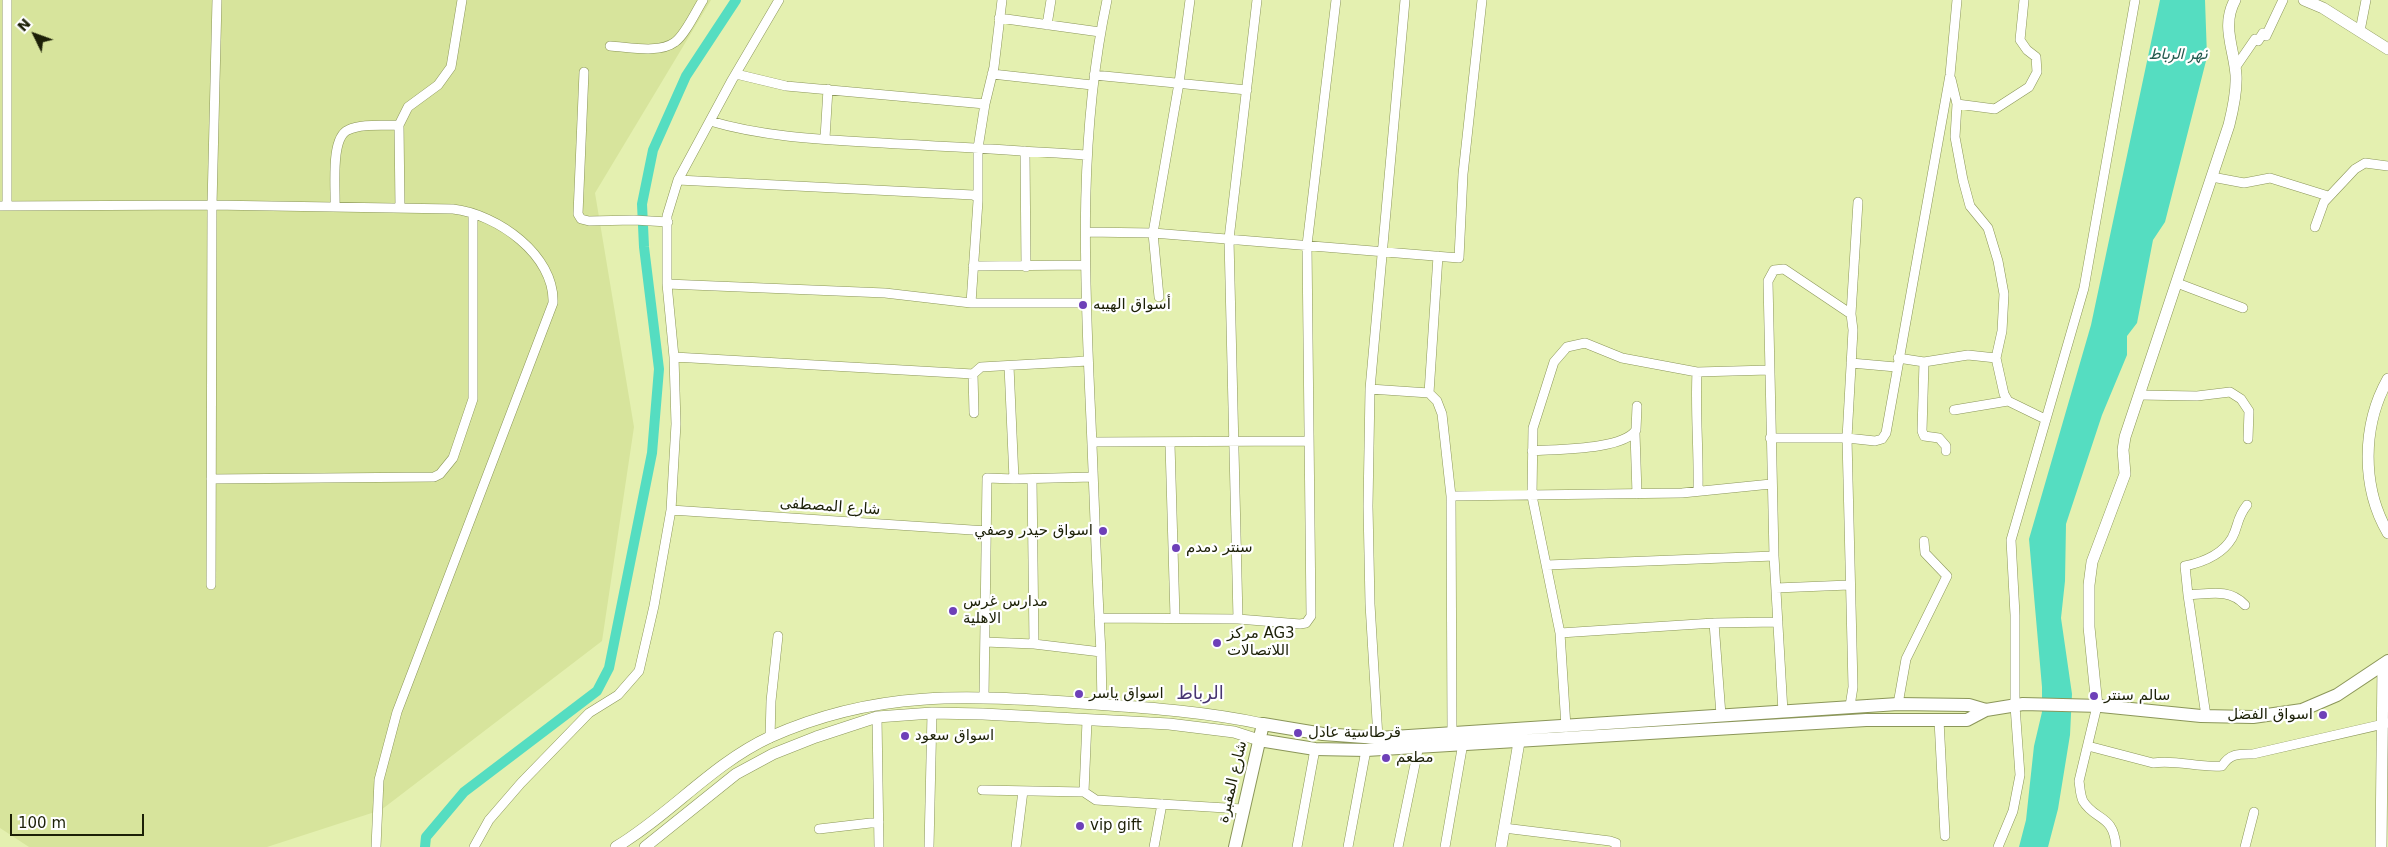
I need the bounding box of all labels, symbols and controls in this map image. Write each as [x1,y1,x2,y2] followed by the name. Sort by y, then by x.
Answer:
[10,10,60,60] north arrow
[14,15,34,35] text: N
[2149,45,2207,65] water label: نهر الرباط
[1093,296,1171,314] place label: أسواق الهيبه
[1077,299,1089,311] marker: أسواق الهيبه
[779,495,881,519] street label: شارع المصطفى
[974,522,1093,540] place label: اسواق حيدر وصفي
[1097,525,1109,537] marker: اسواق حيدر وصفي
[1186,539,1253,557] place label: سنتر دمدم
[1170,542,1182,554] marker: سنتر دمدم
[963,593,1048,628] place label: مدارس غرس الاهلية
[947,605,959,617] marker: مدارس غرس الاهلية
[1227,625,1295,660] place label: مركز AG3 اللاتصالات
[1211,637,1223,649] marker: مركز AG3 اللاتصالات
[1176,683,1224,705] district label: الرباط
[1089,685,1164,703] place label: اسواق ياسر
[2104,687,2170,705] place label: سالم سنتر
[1073,688,1085,700] marker: اسواق ياسر
[2088,690,2100,702] marker: سالم سنتر
[2227,706,2313,724] place label: اسواق الفضل
[2317,709,2329,721] marker: اسواق الفضل
[1308,724,1401,742] place label: قرطاسية عادل
[915,727,994,745] place label: اسواق سعود
[1292,727,1304,739] marker: قرطاسية عادل
[899,730,911,742] marker: اسواق سعود
[1215,739,1251,825] street label: شارع المقبرة
[1396,749,1434,767] place label: مطعم
[1380,752,1392,764] marker: مطعم
[12,804,146,836] scale bar
[18,814,66,832] text: 100 m
[1090,817,1142,835] place label: vip gift
[1074,820,1086,832] marker: vip gift

